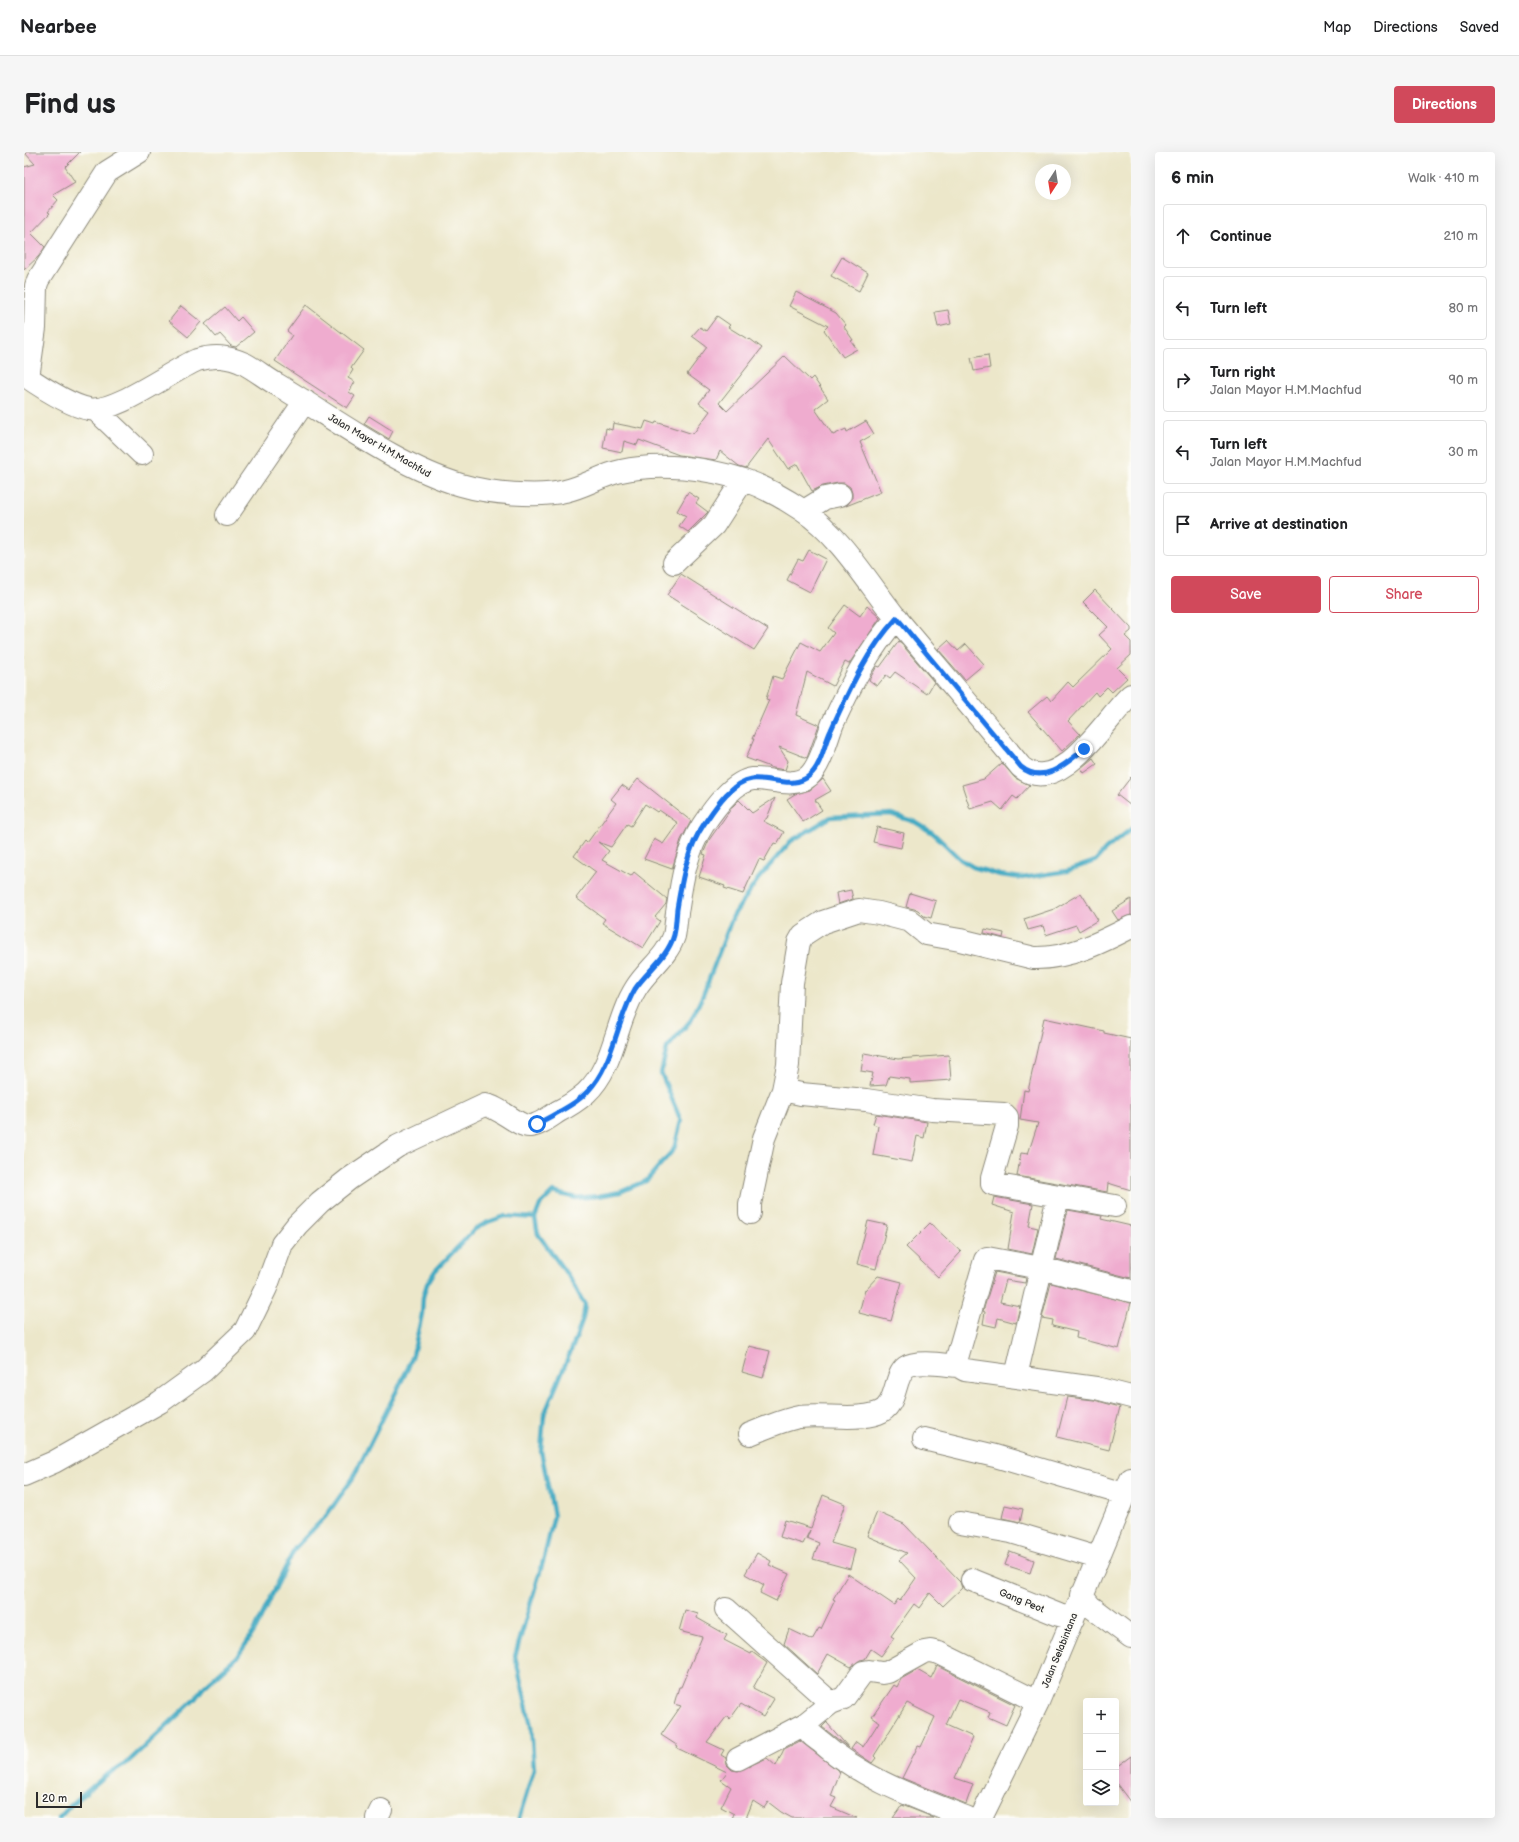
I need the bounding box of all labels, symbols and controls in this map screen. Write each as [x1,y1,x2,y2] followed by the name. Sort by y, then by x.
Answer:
[20,16,97,39] text: Nearbee
[1323,19,1351,36] text: Map
[1373,19,1438,36] text: Directions
[1460,19,1499,36] text: Saved
[1394,86,1495,123] button: Directions
[24,88,116,121] text: Find us
[1035,164,1071,200] north arrow
[1171,168,1214,188] text: 6 min
[1408,170,1479,186] text: Walk · 410 m
[1172,225,1194,247] icon: ahead
[1210,227,1272,246] text: Continue
[1444,228,1478,244] text: 210 m
[1172,297,1194,319] icon: left
[1210,299,1267,318] text: Turn left
[1449,300,1478,316] text: 80 m
[1210,363,1275,382] text: Turn right
[1172,369,1194,391] icon: right
[1449,372,1478,388] text: 90 m
[1210,382,1362,398] text: Jalan Mayor H.M.Machfud
[326,412,433,480] street label: Jalan Mayor H.M.Machfud
[1210,435,1267,454] text: Turn left
[1172,441,1194,463] icon: left
[1448,444,1478,460] text: 30 m
[1210,454,1362,470] text: Jalan Mayor H.M.Machfud
[1172,513,1194,535] icon: arrive
[1210,515,1348,534] text: Arrive at destination
[1171,576,1321,613] button: Save
[1329,576,1479,613] button: Share
[1075,740,1093,758] route end
[528,1115,546,1133] route start
[997,1586,1046,1615] street label: Gang Peot
[1039,1611,1081,1690] street label: Jalan Selabintana
[1083,1698,1119,1806] map controls
[1083,1698,1119,1734] button: +
[1083,1734,1119,1770] button: −
[1083,1770,1119,1806] button: layers
[36,1790,82,1809] scale bar
[42,1792,67,1805] text: 20 m

